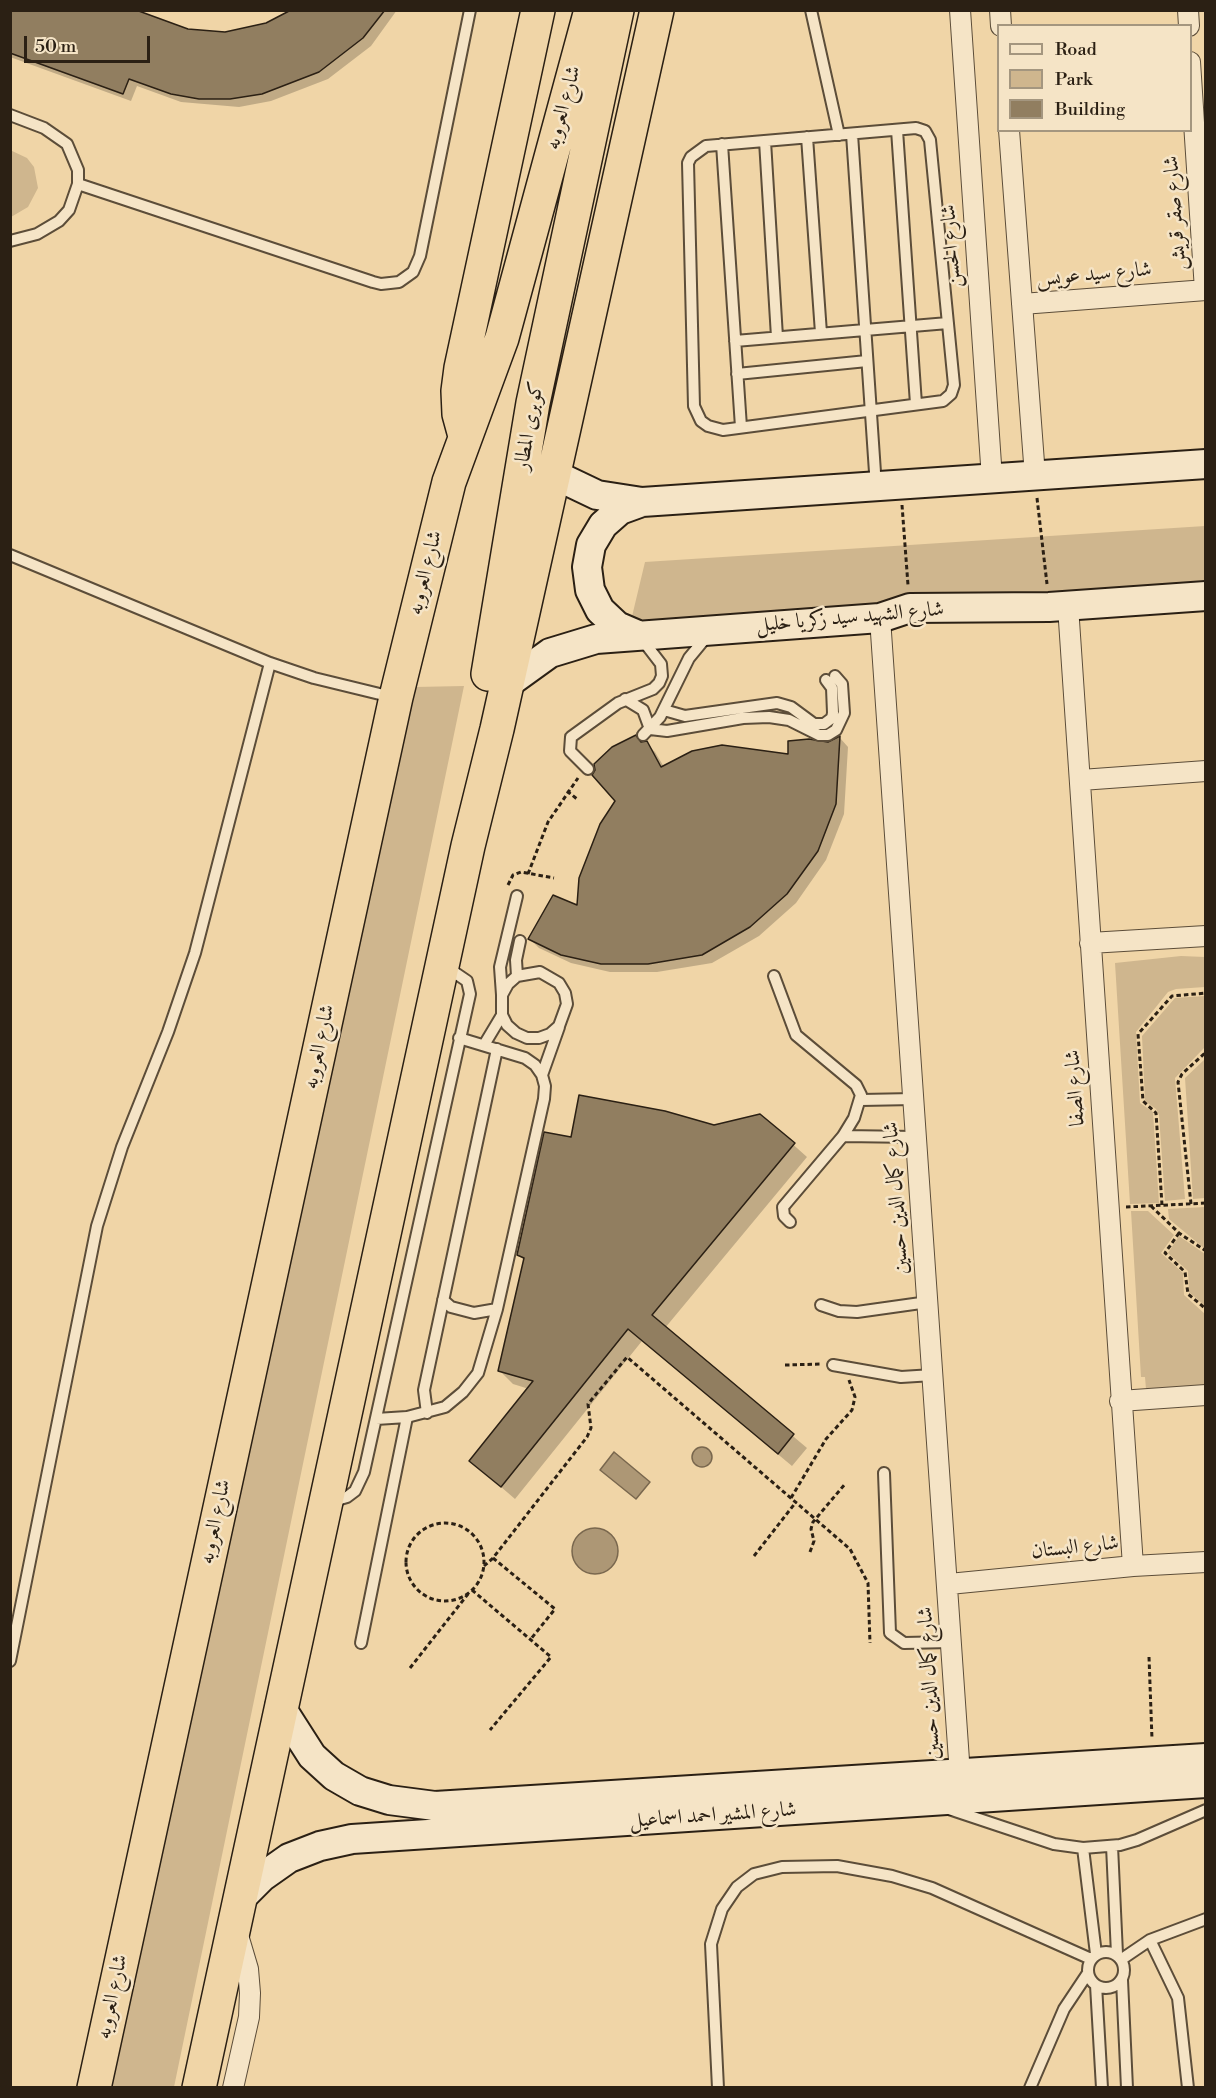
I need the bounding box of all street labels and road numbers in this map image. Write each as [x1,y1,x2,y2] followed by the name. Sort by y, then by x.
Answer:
[541,63,587,153] street label: شارع العروبه
[1159,155,1193,271] street label: شارع صقر قريش
[937,204,967,288] street label: شارع الحسن
[1035,257,1153,293] street label: شارع سيد عويس
[510,380,550,472] street label: كوبرى المطار
[403,528,449,618] street label: شارع العروبه
[755,597,945,639] street label: شارع الشهيد سيد زكريا خليل
[299,1002,341,1092] street label: شارع العروبه
[1061,1049,1091,1127] street label: شارع الصفا
[879,1121,915,1275] street label: شارع كمال الدين حسين
[195,1477,237,1567] street label: شارع العروبه
[1030,1531,1120,1565] street label: شارع البستان
[913,1606,947,1760] street label: شارع كمال الدين حسين
[629,1798,797,1834] street label: شارع المشير احمد اسماعيل
[92,1952,134,2042] street label: شارع العروبه

